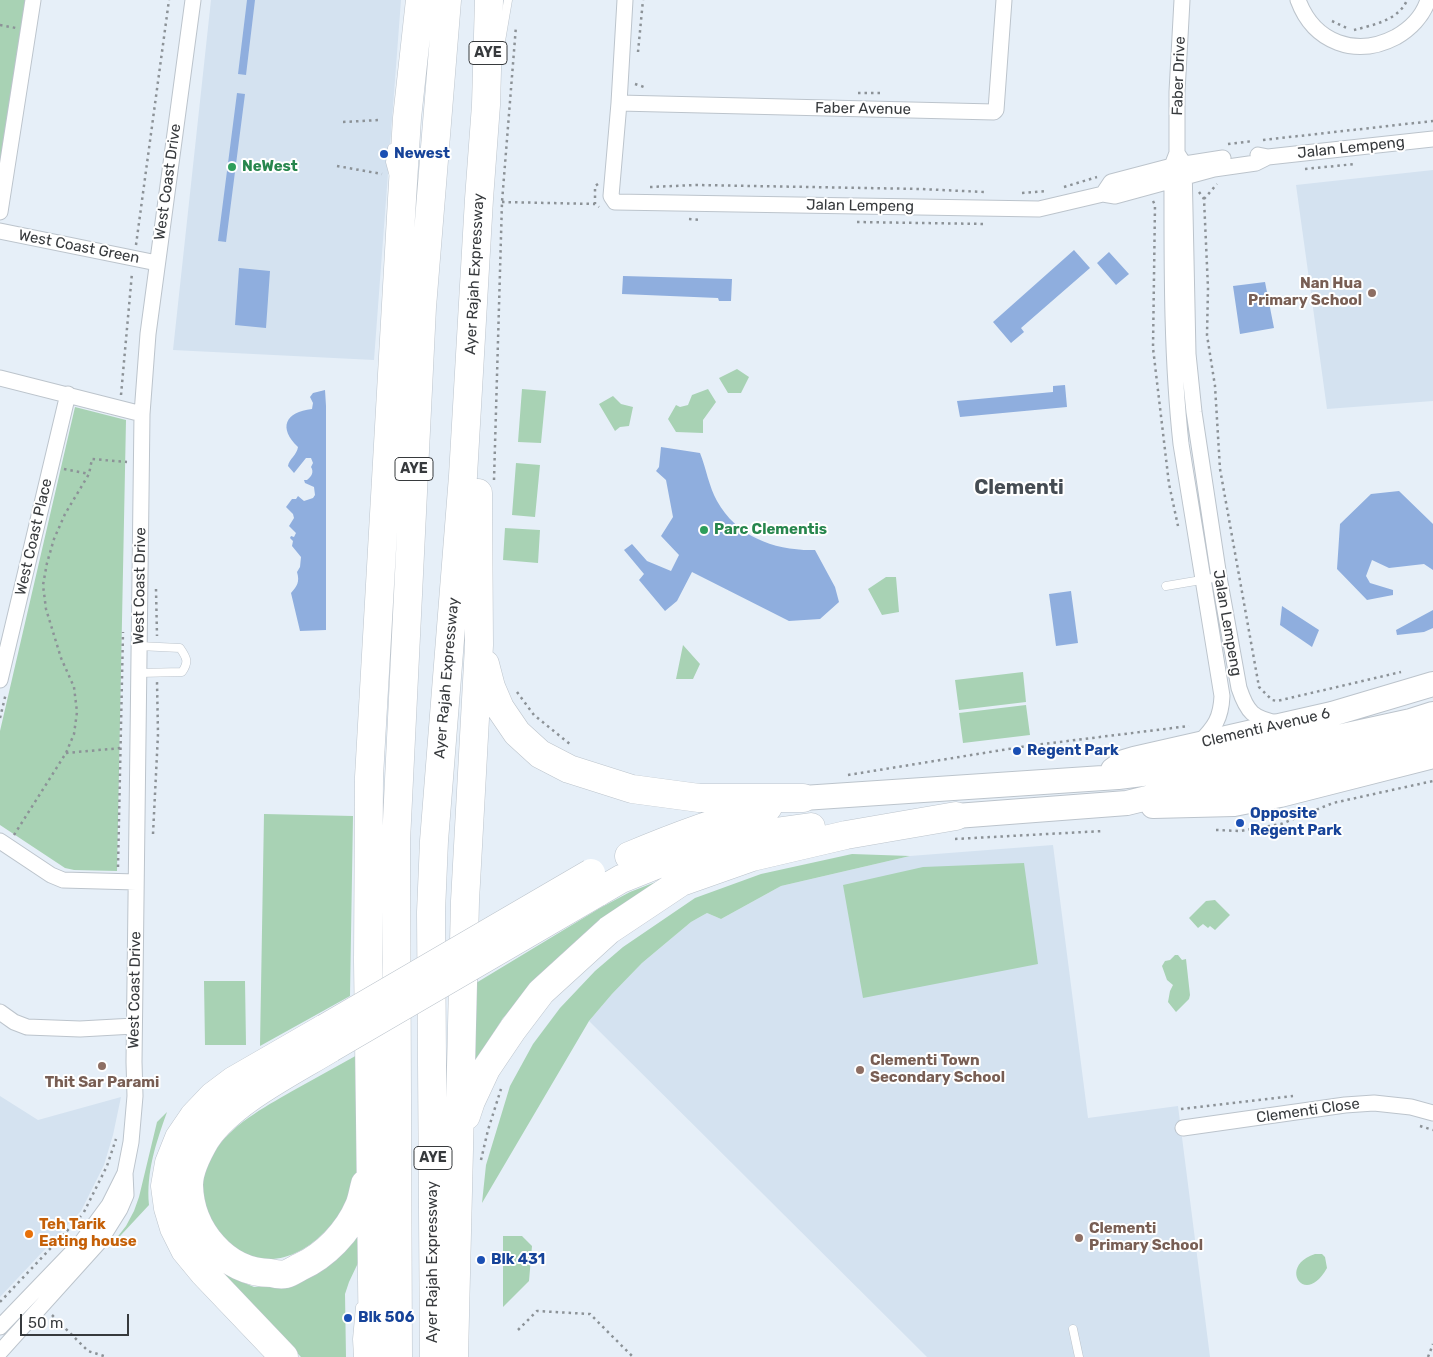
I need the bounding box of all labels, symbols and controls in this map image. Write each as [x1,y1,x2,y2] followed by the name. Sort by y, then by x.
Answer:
[1169,36,1189,116] street label: Faber Drive
[469,42,507,64] road number: AYE
[815,99,911,119] street label: Faber Avenue
[151,123,185,241] street label: West Coast Drive
[1296,133,1406,163] street label: Jalan Lempeng
[394,145,450,163] place label: Newest
[378,148,390,160] marker: Newest
[242,158,298,176] place label: NeWest
[226,161,238,173] marker: NeWest
[462,193,488,355] street label: Ayer Rajah Expressway
[806,196,914,216] street label: Jalan Lempeng
[17,226,141,268] street label: West Coast Green
[1248,275,1362,310] place label: Nan Hua Primary School
[1366,287,1378,299] marker: Nan Hua Primary School
[395,458,433,480] road number: AYE
[974,476,1064,500] district label: Clementi
[12,477,56,597] street label: West Coast Place
[714,521,827,539] place label: Parc Clementis
[698,524,710,536] marker: Parc Clementis
[130,527,150,645] street label: West Coast Drive
[1209,568,1245,678] street label: Jalan Lempeng
[431,597,463,759] street label: Ayer Rajah Expressway
[1200,704,1332,752] street label: Clementi Avenue 6
[1027,742,1119,760] place label: Regent Park
[1011,745,1023,757] marker: Regent Park
[1250,805,1342,840] place label: Opposite Regent Park
[1234,817,1246,829] marker: Opposite Regent Park
[125,931,145,1049] street label: West Coast Drive
[870,1052,1005,1087] place label: Clementi Town Secondary School
[96,1060,108,1072] marker: Thit Sar Parami
[854,1064,866,1076] marker: Clementi Town Secondary School
[45,1074,159,1092] place label: Thit Sar Parami
[1255,1095,1361,1127] street label: Clementi Close
[414,1146,452,1170] road number: AYE
[424,1181,442,1343] street label: Ayer Rajah Expressway
[39,1216,137,1251] place label: Teh Tarik Eating house
[1089,1220,1203,1255] place label: Clementi Primary School
[23,1228,35,1240] marker: Teh Tarik Eating house
[1073,1232,1085,1244] marker: Clementi Primary School
[491,1251,545,1269] place label: Blk 431
[475,1254,487,1266] marker: Blk 431
[22,1304,131,1336] scale bar
[358,1309,414,1327] place label: Blk 506
[342,1312,354,1324] marker: Blk 506
[28,1314,63,1332] text: 50 m

